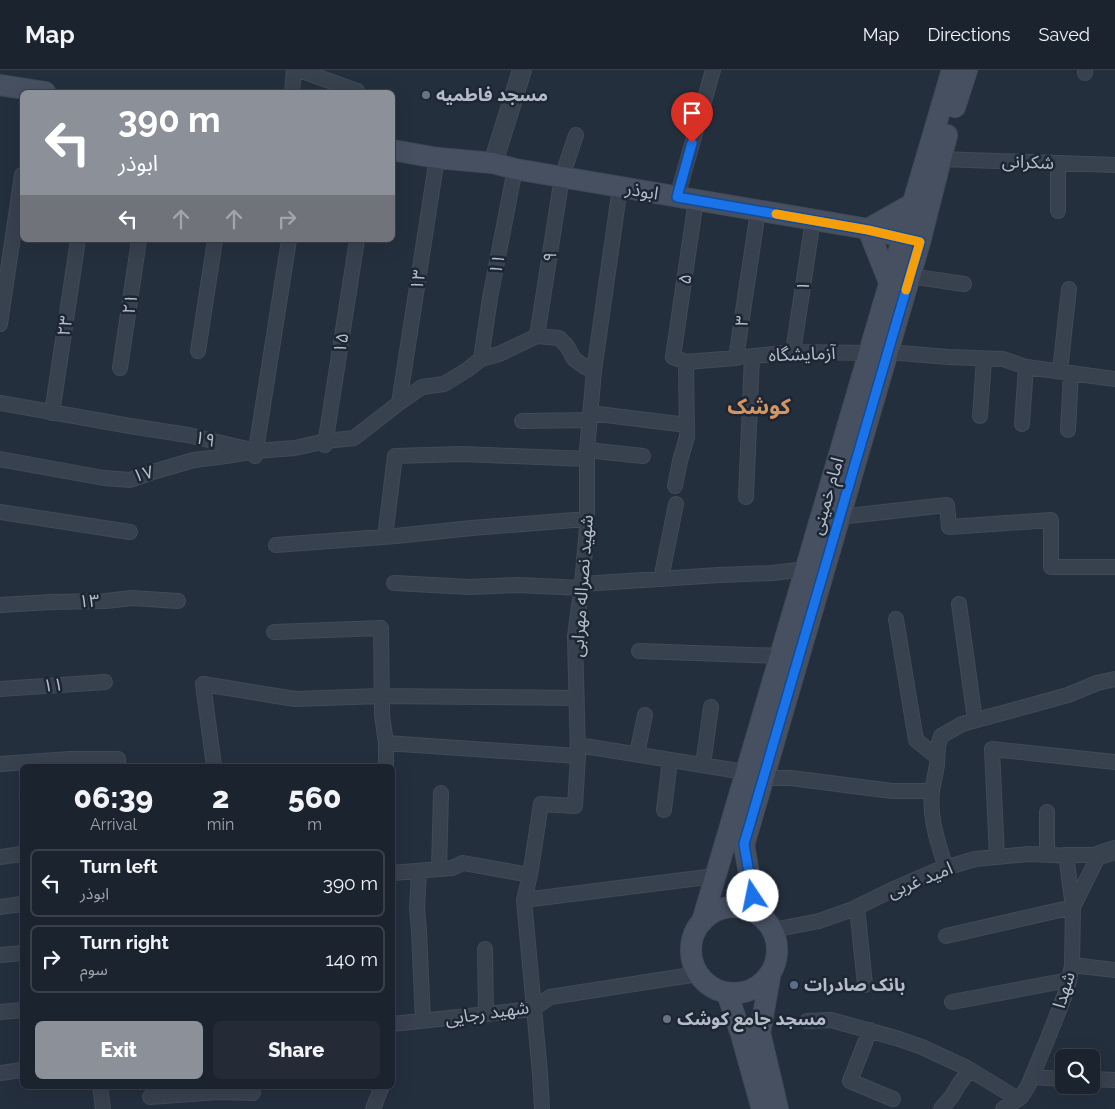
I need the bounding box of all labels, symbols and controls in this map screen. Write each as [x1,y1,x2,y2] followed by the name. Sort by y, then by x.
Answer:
[25,20,75,49] text: Map
[863,24,899,45] text: Map
[927,24,1011,45] text: Directions
[1039,24,1090,45] text: Saved
[436,84,548,105] place label: مسجد فاطمیه
[420,89,432,101] marker: مسجد فاطمیه
[671,92,713,143] pin
[118,99,221,140] text: 390 m
[678,99,706,127] icon: arrive
[35,110,100,175] icon: left
[118,150,158,176] text: ابوذر
[1001,150,1055,174] street label: شکرانی
[623,177,660,205] street label: ابوذر
[114,205,142,233] icon: left
[167,205,195,233] icon: ahead
[220,205,248,233] icon: ahead
[273,205,301,233] icon: right
[538,250,561,264] street label: ۹
[484,252,509,276] street label: ۱۱
[406,268,429,292] street label: ۱۳
[673,272,696,285] street label: ۵
[791,279,814,292] street label: ۱
[118,292,141,316] street label: ۲۱
[53,314,76,338] street label: ۲۳
[730,314,753,327] street label: ۳
[329,331,352,355] street label: ۱۵
[768,342,837,366] street label: آزمایشگاه
[727,393,792,419] district label: کوشک
[193,426,218,451] street label: ۱۹
[805,455,851,538] street label: امام خمینی
[130,461,156,486] street label: ۱۷
[566,514,598,658] street label: شهید نصراله مهرابی
[79,590,99,611] street label: ۱۳
[42,673,64,696] street label: ۱۱
[74,780,153,815] text: 06:39
[212,780,229,815] text: 2
[288,780,341,815] text: 560
[90,815,137,834] text: Arrival
[207,815,234,834] text: min
[307,815,322,834] text: m
[80,855,157,877] text: Turn left
[884,857,956,903] street label: امید غربی
[37,869,65,897] icon: left
[726,869,778,921] position arrow
[323,872,378,894] text: 390 m
[80,884,109,903] text: ابوذر
[80,931,169,953] text: Turn right
[37,945,65,973] icon: right
[326,948,378,970] text: 140 m
[80,960,108,979] text: سوم
[1048,969,1079,1011] street label: شهدا
[804,974,905,996] place label: بانک صادرات
[788,979,800,991] marker: بانک صادرات
[444,996,530,1030] street label: شهید رجایی
[677,1008,826,1032] place label: مسجد جامع کوشک
[661,1013,673,1025] marker: مسجد جامع کوشک
[35,1021,203,1079] button: Exit
[213,1021,380,1079] button: Share
[1055,1049,1100,1094] map controls
[1055,1049,1100,1094] button: search

